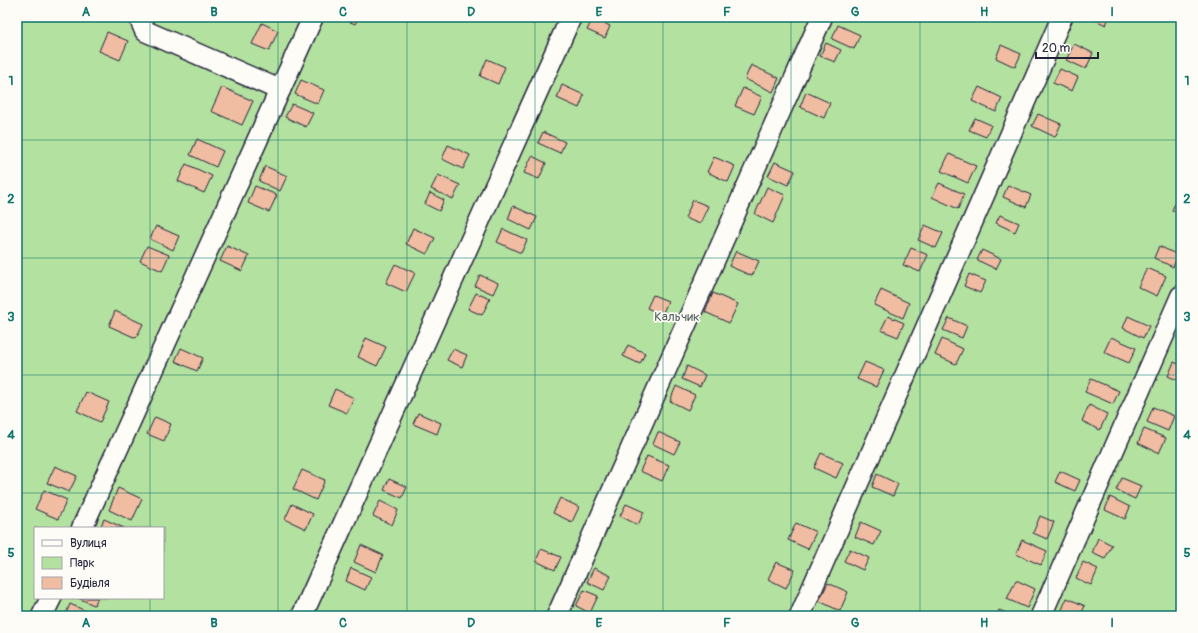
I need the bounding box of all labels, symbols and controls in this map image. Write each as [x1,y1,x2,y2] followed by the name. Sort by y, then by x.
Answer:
[82,4,91,20] text: A
[210,4,218,20] text: B
[339,4,347,20] text: C
[467,4,475,20] text: D
[596,4,603,20] text: E
[723,4,731,20] text: F
[851,4,860,20] text: G
[980,4,988,20] text: H
[1110,4,1114,20] text: I
[1036,34,1098,60] scale bar
[1042,41,1071,56] text: 20 m
[8,73,14,89] text: 1
[1184,73,1190,89] text: 1
[7,191,15,207] text: 2
[1183,191,1191,207] text: 2
[7,309,15,325] text: 3
[654,309,700,325] park label: Кальчик
[1183,309,1191,325] text: 3
[7,427,15,443] text: 4
[1183,427,1191,443] text: 4
[34,527,164,599] legend
[70,536,107,551] text: Вулиця
[7,545,15,561] text: 5
[1183,545,1191,561] text: 5
[70,556,95,571] text: Парк
[70,576,110,591] text: Будівля
[82,615,91,631] text: A
[210,615,218,631] text: B
[339,615,347,631] text: C
[467,615,475,631] text: D
[596,615,603,631] text: E
[723,615,731,631] text: F
[851,615,860,631] text: G
[980,615,988,631] text: H
[1110,615,1114,631] text: I

